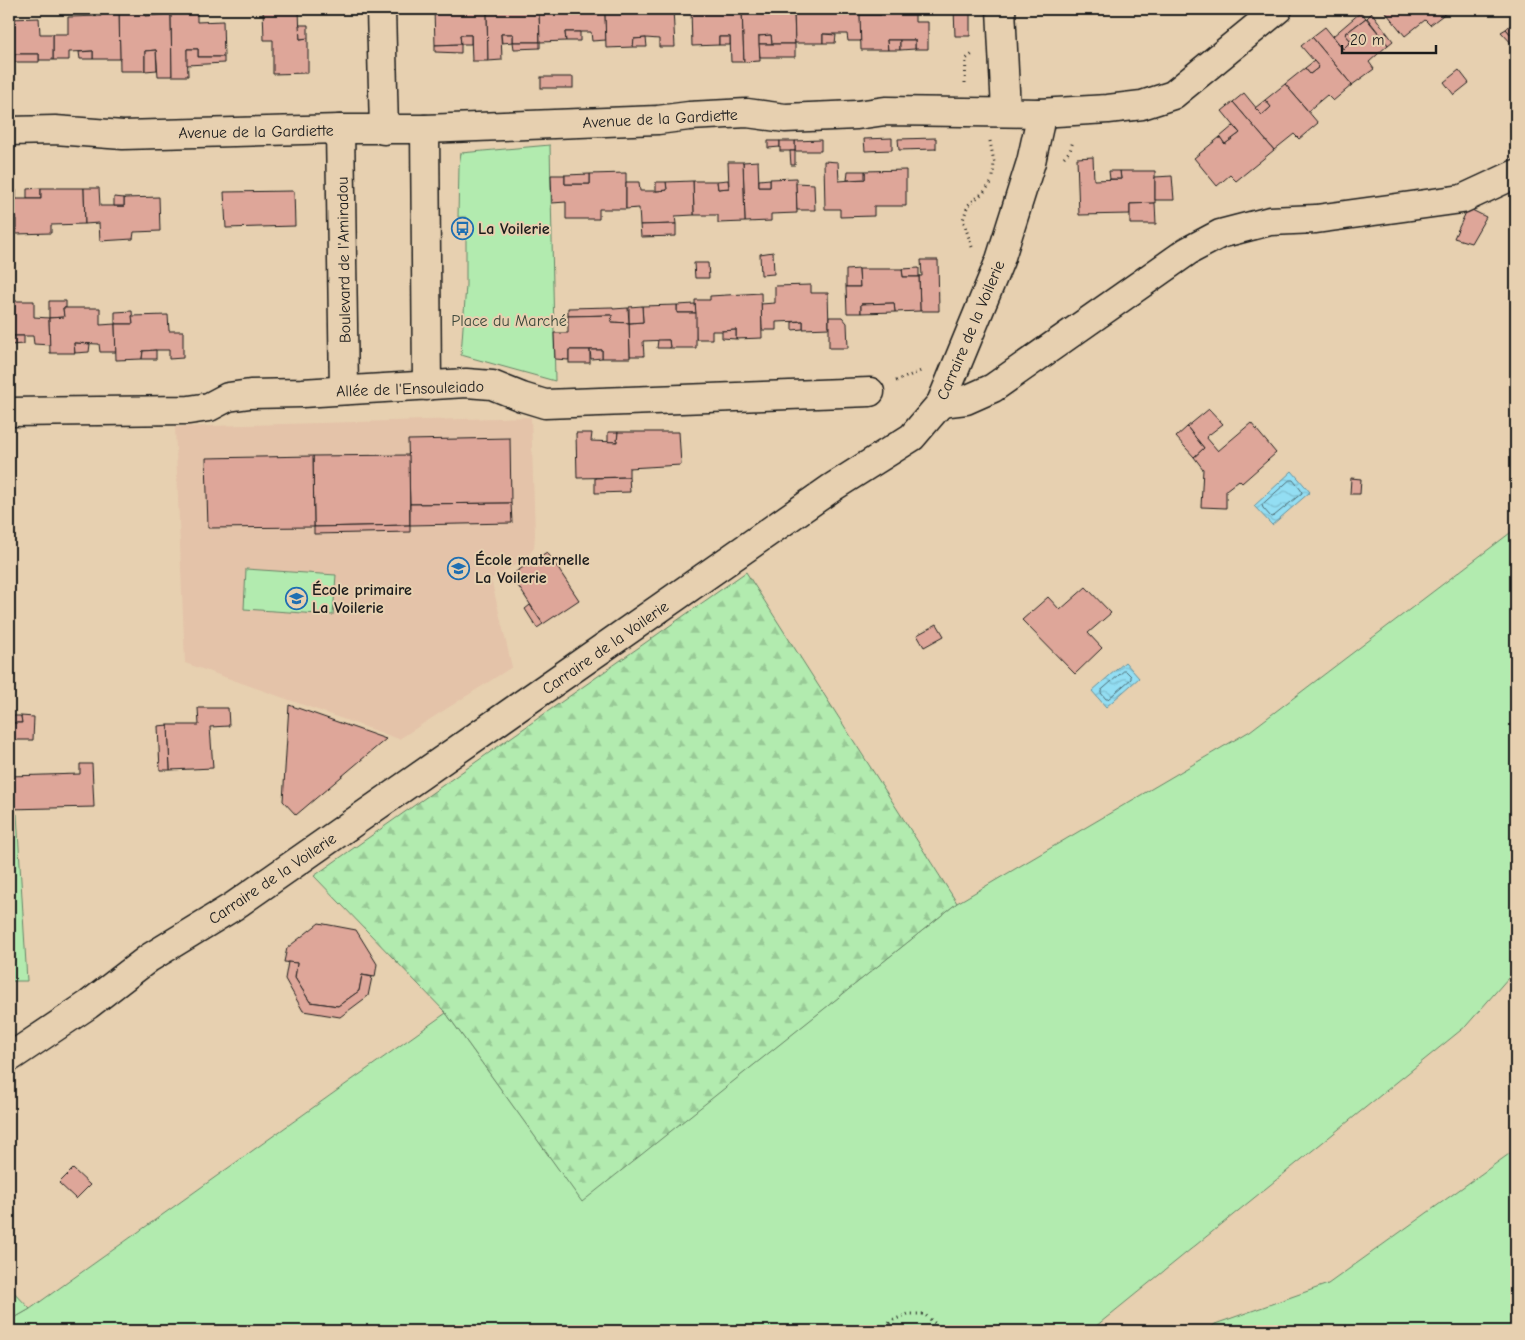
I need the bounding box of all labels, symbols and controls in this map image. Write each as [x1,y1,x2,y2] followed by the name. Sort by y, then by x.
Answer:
[1342,22,1436,54] scale bar
[1350,31,1384,49] text: 20 m
[582,106,738,132] street label: Avenue de la Gardiette
[178,122,334,142] street label: Avenue de la Gardiette
[334,177,354,343] street label: Boulevard de l'Amiradou
[450,216,474,240] bus stop icon: La Voilerie
[478,220,550,238] place label: La Voilerie
[933,258,1009,403] street label: Carraire de la Voilerie
[451,312,567,330] park label: Place du Marché
[336,377,484,401] street label: Allée de l'Ensouleiado
[475,550,590,587] place label: École maternelle La Voilerie
[447,556,471,580] school or university icon: École maternelle La Voilerie
[312,580,412,617] place label: École primaire La Voilerie
[284,586,308,610] school or university icon: École primaire La Voilerie
[539,597,672,698] street label: Carraire de la Voilerie
[205,829,340,928] street label: Carraire de la Voilerie

